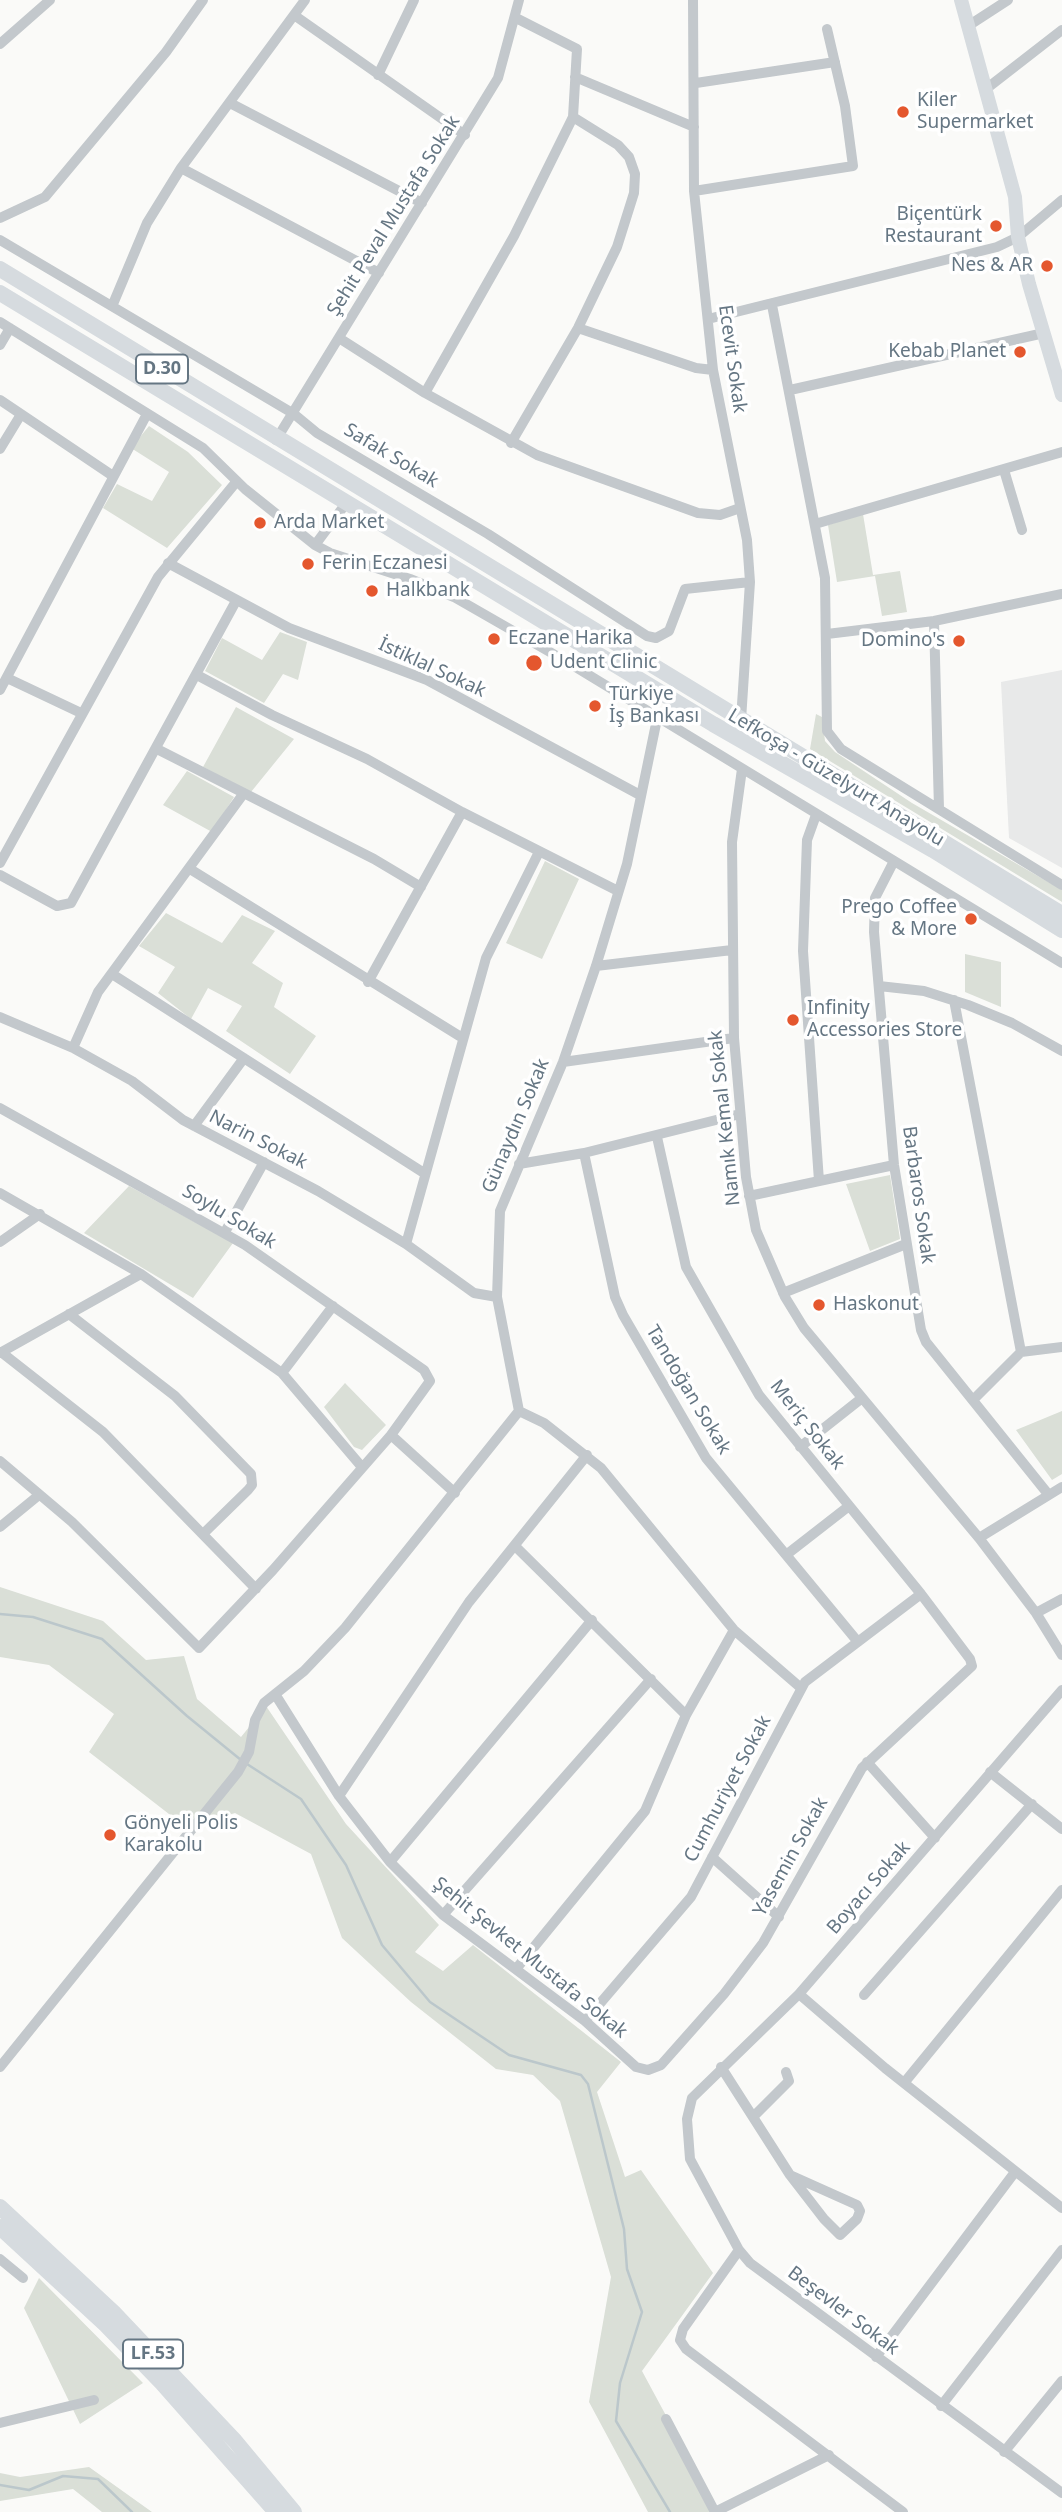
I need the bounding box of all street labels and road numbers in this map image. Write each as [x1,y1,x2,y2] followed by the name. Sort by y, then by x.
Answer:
[323,112,465,320] street label: Şehit Peval Mustafa Sokak
[713,303,751,415] street label: Ecevit Sokak
[136,354,188,384] road number: D.30
[340,419,442,493] street label: Safak Sokak
[375,633,489,703] street label: İstiklal Sokak
[724,704,948,852] street label: Lefkoşa - Güzelyurt Anayolu
[704,1029,746,1207] street label: Namık Kemal Sokak
[477,1055,555,1197] street label: Günaydın Sokak
[205,1105,311,1175] street label: Narin Sokak
[897,1125,939,1265] street label: Barbaros Sokak
[178,1180,280,1254] street label: Soylu Sokak
[640,1321,736,1459] street label: Tandoğan Sokak
[765,1376,849,1474] street label: Meriç Sokak
[680,1712,776,1866] street label: Cumhuriyet Sokak
[749,1794,833,1920] street label: Yasemin Sokak
[822,1837,916,1939] street label: Boyacı Sokak
[428,1873,632,2043] street label: Şehit Şevket Mustafa Sokak
[783,2262,903,2360] street label: Beşevler Sokak
[123,2340,183,2368] road number: LF.53

